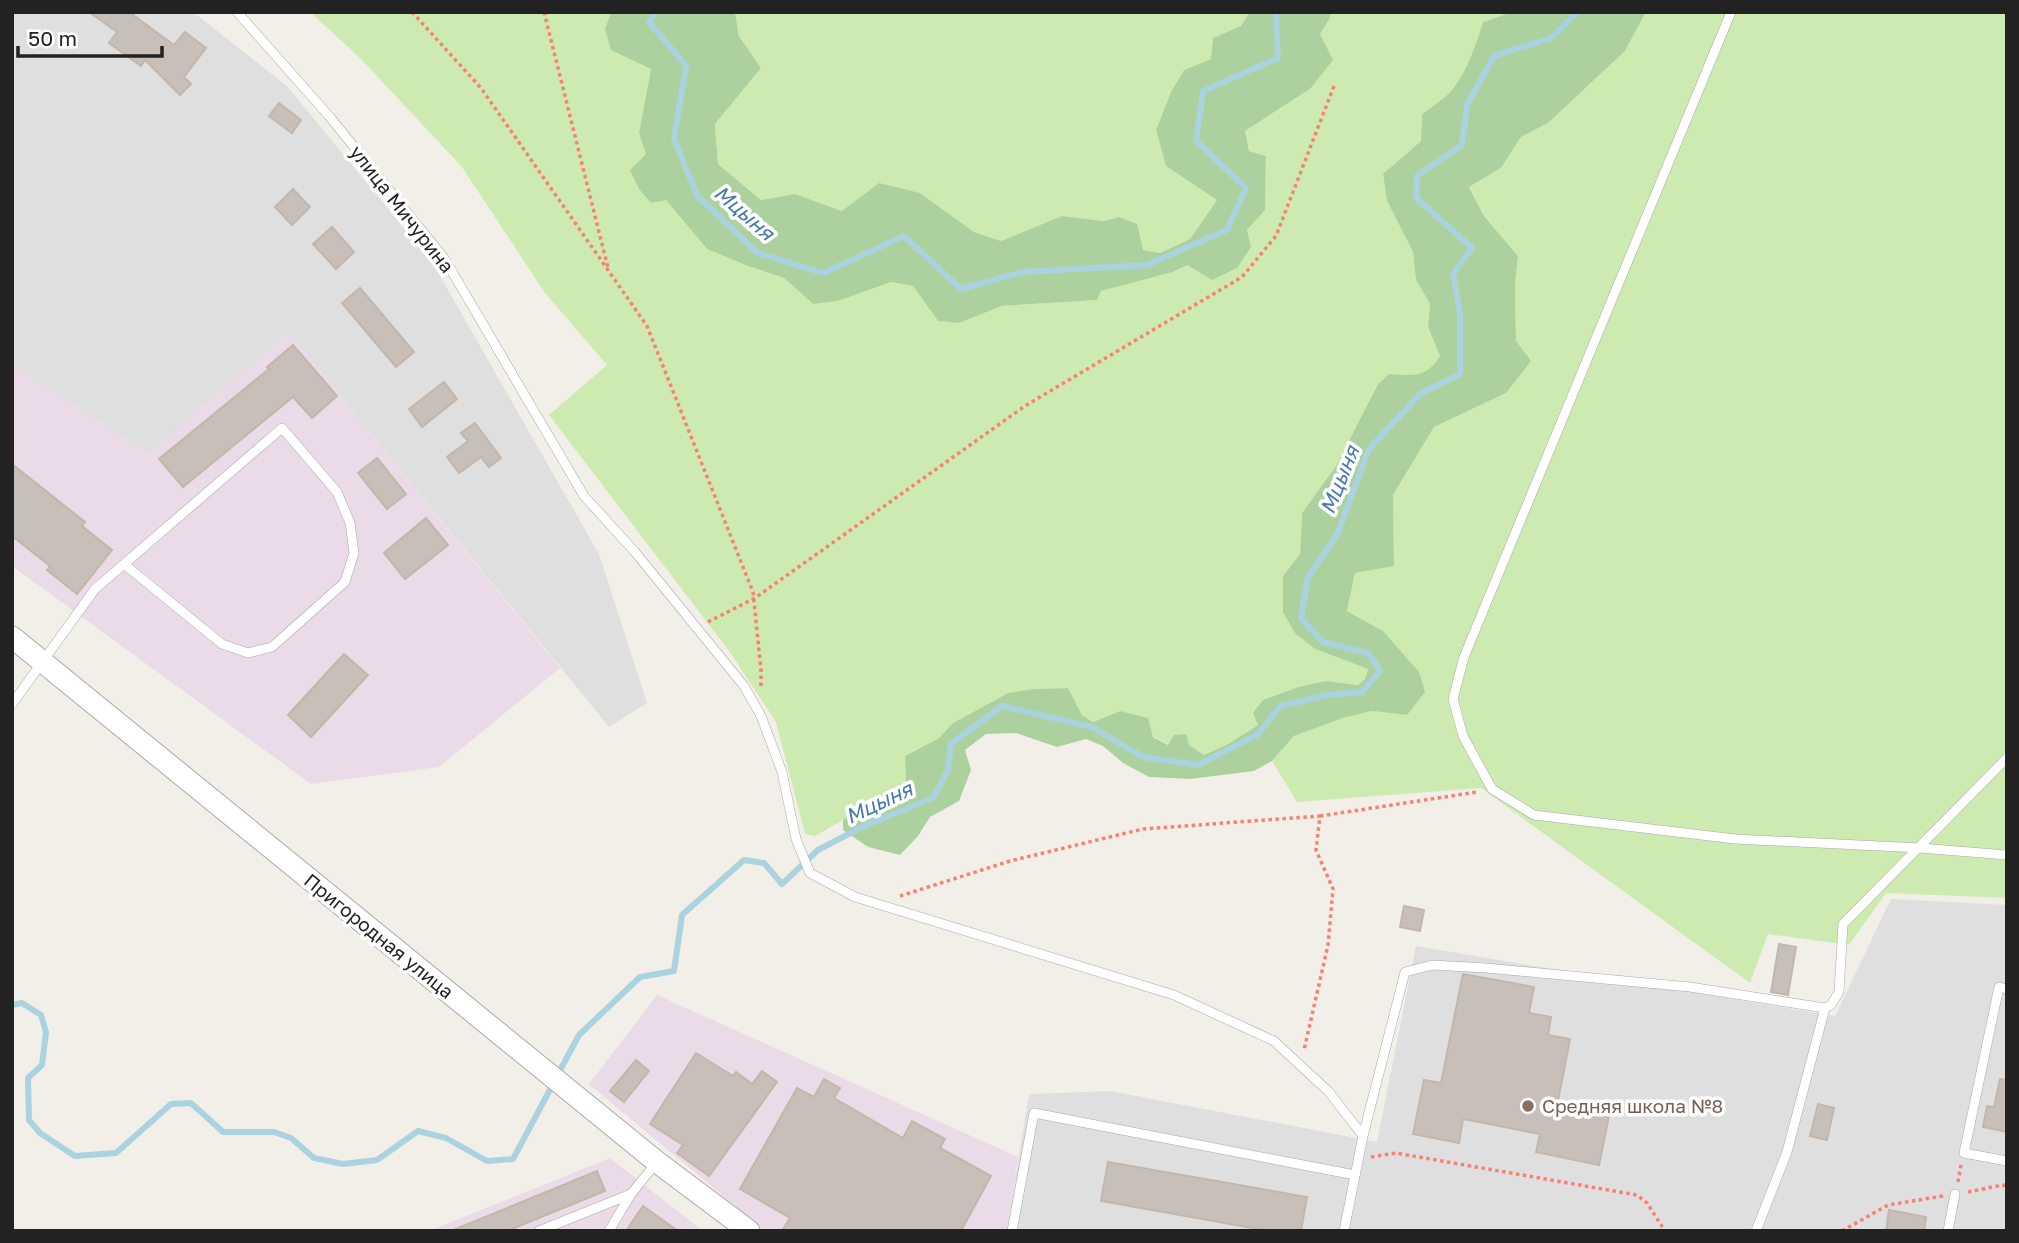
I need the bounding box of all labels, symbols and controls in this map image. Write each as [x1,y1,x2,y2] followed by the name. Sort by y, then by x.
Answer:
[18,14,161,58] scale bar
[28,25,77,51] text: 50 m
[346,140,459,277] street label: улица Мичурина
[709,179,782,247] water label: Мцыня
[1314,440,1365,518] water label: Мцыня
[841,774,918,829] water label: Мцыня
[300,868,459,1003] street label: Пригородная улица
[1542,1094,1723,1117] place label: Средняя школа №8
[1520,1098,1536,1114] marker: Средняя школа №8

